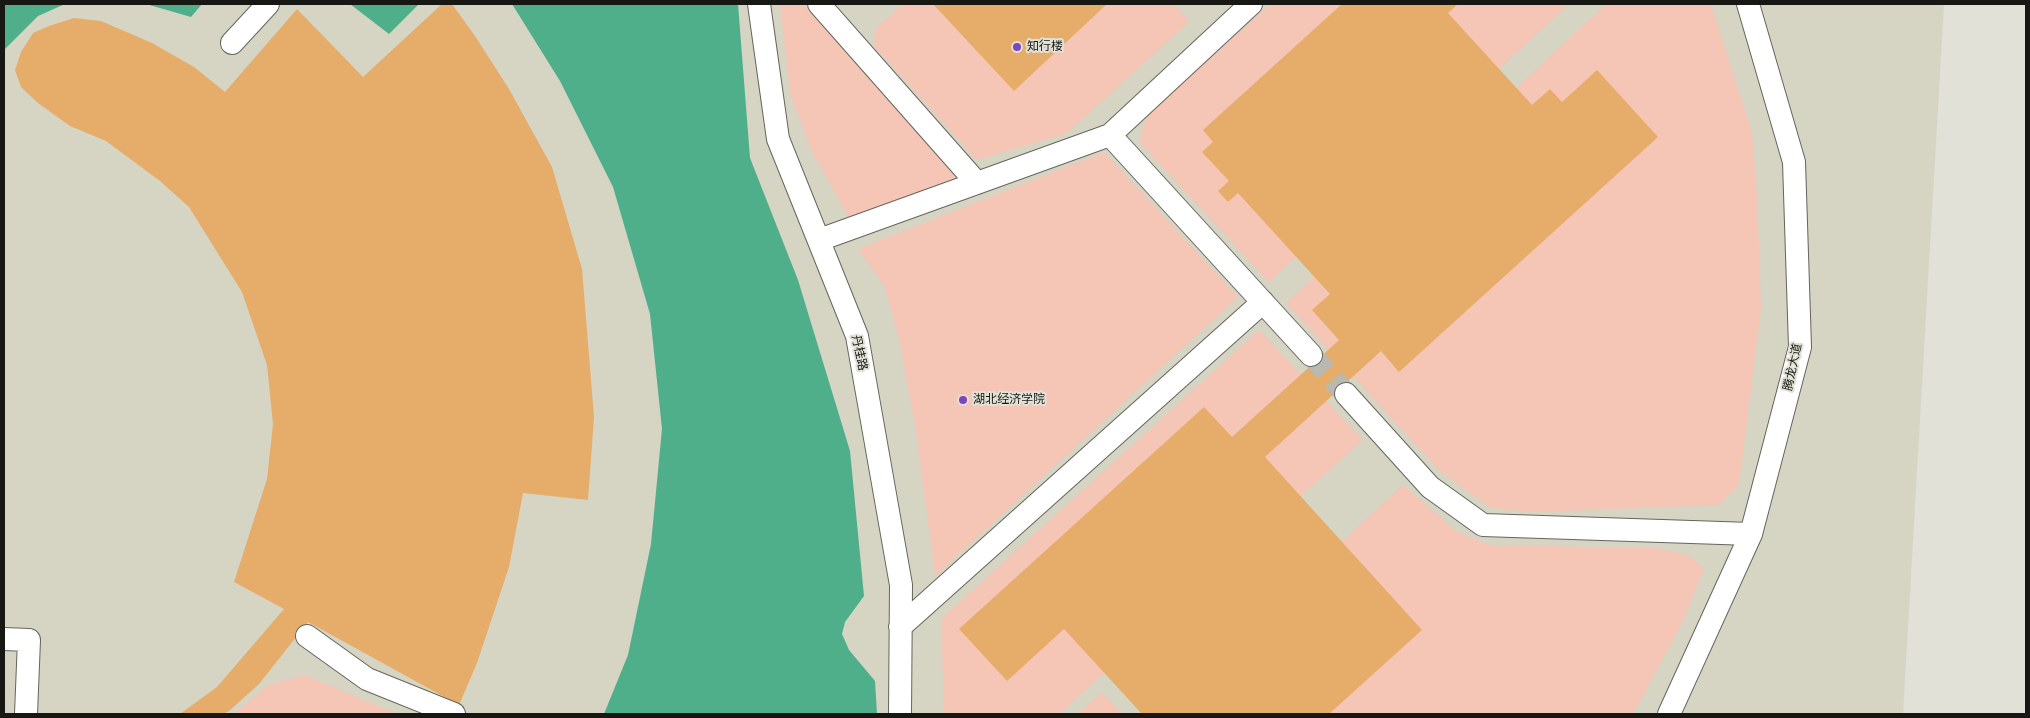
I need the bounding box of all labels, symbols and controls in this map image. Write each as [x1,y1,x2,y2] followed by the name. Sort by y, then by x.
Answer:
[1027,40,1063,54] place label: 知行楼
[1011,41,1023,53] marker: 知行楼
[848,334,870,372] street label: 丹桂路
[1781,342,1805,392] street label: 腾龙大道
[973,393,1045,407] place label: 湖北经济学院
[957,394,969,406] marker: 湖北经济学院

